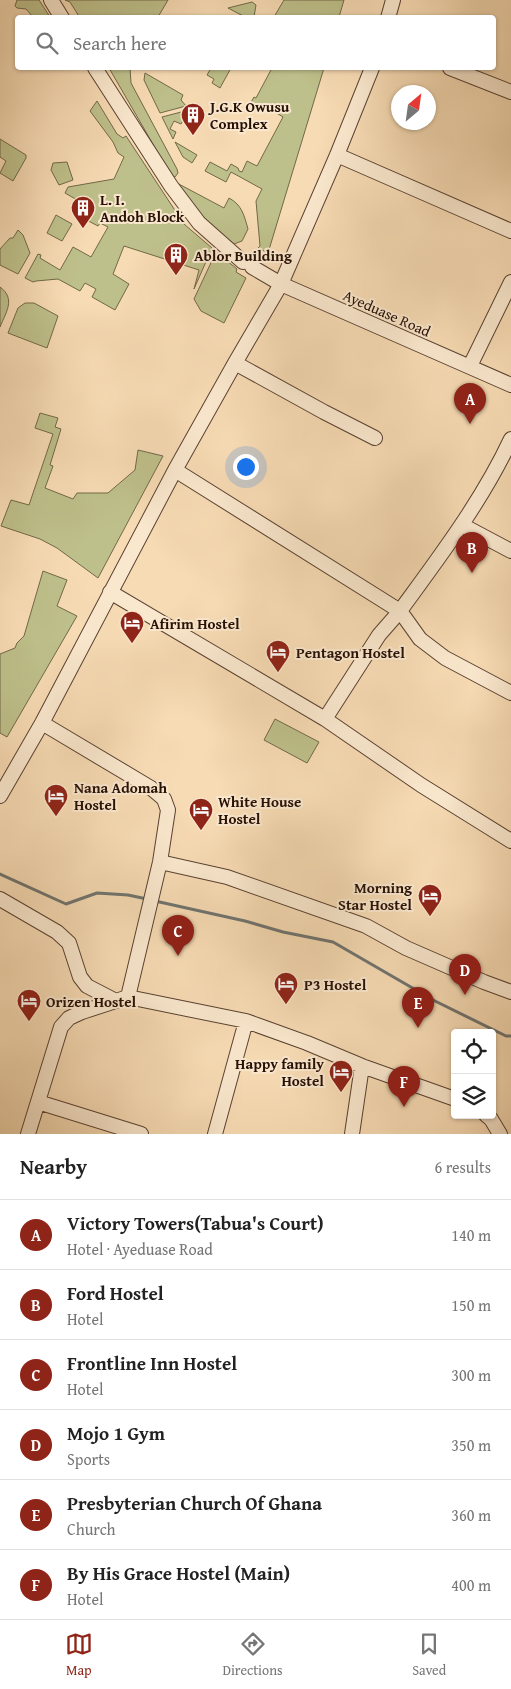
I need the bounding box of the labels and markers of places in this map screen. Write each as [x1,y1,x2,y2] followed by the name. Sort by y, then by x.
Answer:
[207,96,290,134] place label: J.G.K Owusu Complex
[180,102,206,136] building icon: J.G.K Owusu Complex
[100,189,185,227] place label: L. I. Andoh Block
[70,195,96,229] building icon: L. I. Andoh Block
[163,242,189,276] building icon: Ablor Building
[194,245,292,266] place label: Ablor Building
[454,383,486,424] pin: A
[456,532,488,573] pin: B
[119,610,145,644] hotel icon: Afirim Hostel
[150,613,240,634] place label: Afirim Hostel
[265,639,291,673] hotel icon: Pentagon Hostel
[296,642,405,663] place label: Pentagon Hostel
[74,777,167,815] place label: Nana Adomah Hostel
[43,783,69,817] hotel icon: Nana Adomah Hostel
[218,791,301,829] place label: White House Hostel
[188,797,214,831] hotel icon: White House Hostel
[338,877,412,915] place label: Morning Star Hostel
[417,883,443,917] hotel icon: Morning Star Hostel
[162,915,194,956] pin: C
[449,954,481,995] pin: D
[273,971,299,1005] hotel icon: P3 Hostel
[304,974,367,995] place label: P3 Hostel
[402,987,434,1028] pin: E
[16,988,42,1022] hotel icon: Orizen Hostel
[46,991,137,1012] place label: Orizen Hostel
[235,1053,324,1091] place label: Happy family Hostel
[328,1059,354,1093] hotel icon: Happy family Hostel
[388,1066,420,1107] pin: F

